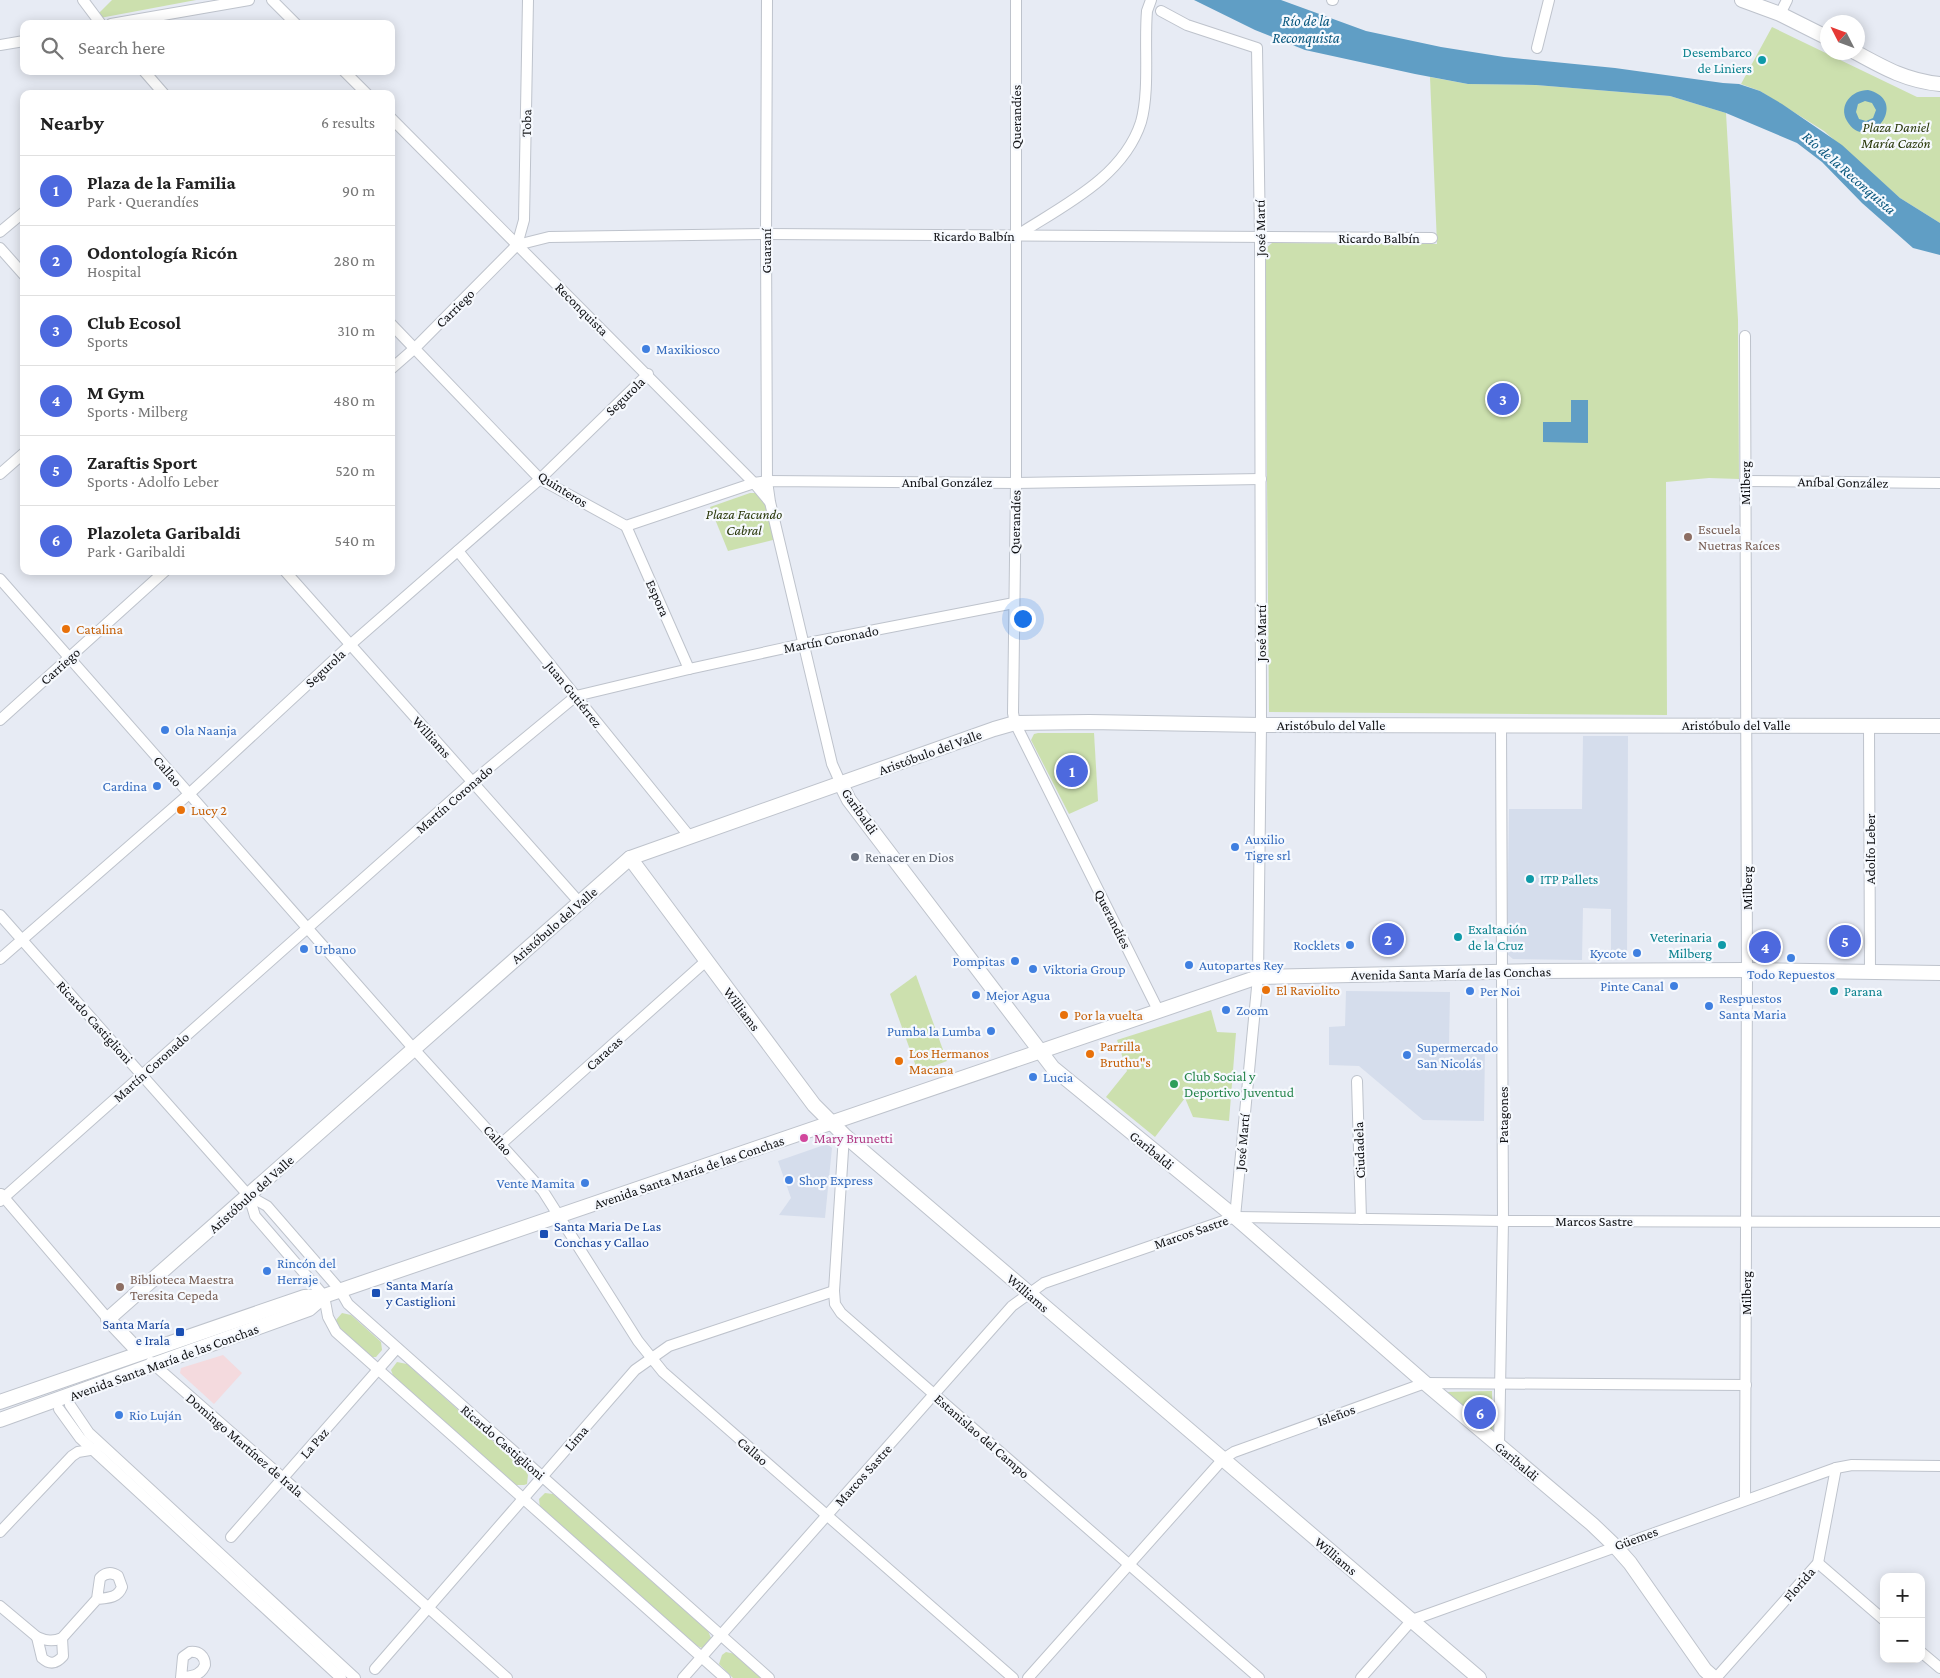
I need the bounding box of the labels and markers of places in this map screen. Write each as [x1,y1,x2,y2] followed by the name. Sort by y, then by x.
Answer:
[1683,44,1752,76] place label: Desembarco de Liniers
[1756,54,1768,66] marker: Desembarco de Liniers
[656,341,720,357] place label: Maxikiosco
[640,343,652,355] marker: Maxikiosco
[1487,380,1519,418] pin: 3
[1698,521,1780,553] place label: Escuela Nuetras Raíces
[1682,531,1694,543] marker: Escuela Nuetras Raíces
[76,621,124,637] place label: Catalina
[60,623,72,635] marker: Catalina
[175,722,237,739] place label: Ola Naanja
[159,724,171,736] marker: Ola Naanja
[1056,752,1088,790] pin: 1
[103,778,148,794] place label: Cardina
[151,780,163,792] marker: Cardina
[191,802,227,818] place label: Lucy 2
[175,804,187,816] marker: Lucy 2
[1245,831,1291,863] place label: Auxilio Tigre srl
[1229,841,1241,853] marker: Auxilio Tigre srl
[865,849,954,865] place label: Renacer en Dios
[849,851,861,863] marker: Renacer en Dios
[1540,871,1598,887] place label: ITP Pallets
[1524,873,1536,885] marker: ITP Pallets
[1372,920,1404,958] pin: 2
[1468,921,1527,953] place label: Exaltación de la Cruz
[1829,922,1861,960] pin: 5
[1749,928,1781,966] pin: 4
[1650,929,1713,961] place label: Veterinaria Milberg
[1452,931,1464,943] marker: Exaltación de la Cruz
[1293,937,1340,953] place label: Rocklets
[1344,939,1356,951] marker: Rocklets
[1716,939,1728,951] marker: Veterinaria Milberg
[314,941,356,957] place label: Urbano
[298,943,310,955] marker: Urbano
[1590,945,1627,961] place label: Kycote
[1631,947,1643,959] marker: Kycote
[1785,952,1797,964] marker: Todo Repuestos
[953,953,1005,969] place label: Pompitas
[1009,955,1021,967] marker: Pompitas
[1199,957,1284,973] place label: Autopartes Rey
[1183,959,1195,971] marker: Autopartes Rey
[1043,961,1126,977] place label: Viktoria Group
[1027,963,1039,975] marker: Viktoria Group
[1747,966,1835,982] place label: Todo Repuestos
[1600,978,1664,994] place label: Pinte Canal
[1668,980,1680,992] marker: Pinte Canal
[1276,982,1340,998] place label: El Raviolito
[1480,983,1521,999] place label: Per Noi
[1844,983,1883,999] place label: Parana
[1260,984,1272,996] marker: El Raviolito
[1464,985,1476,997] marker: Per Noi
[1828,985,1840,997] marker: Parana
[986,987,1051,1004] place label: Mejor Agua
[970,989,982,1001] marker: Mejor Agua
[1719,990,1787,1022] place label: Respuestos Santa Maria
[1703,1000,1715,1012] marker: Respuestos Santa Maria
[1236,1002,1268,1018] place label: Zoom
[1220,1004,1232,1016] marker: Zoom
[1074,1007,1143,1023] place label: Por la vuelta
[1058,1009,1070,1021] marker: Por la vuelta
[887,1023,982,1039] place label: Pumba la Lumba
[985,1025,997,1037] marker: Pumba la Lumba
[1100,1038,1151,1070] place label: Parrilla Bruthu"s
[1417,1039,1498,1071] place label: Supermercado San Nicolás
[909,1045,989,1077] place label: Los Hermanos Macana
[1084,1048,1096,1060] marker: Parrilla Bruthu"s
[1401,1049,1413,1061] marker: Supermercado San Nicolás
[893,1055,905,1067] marker: Los Hermanos Macana
[1184,1068,1295,1100] place label: Club Social y Deportivo Juventud
[1043,1069,1074,1085] place label: Lucia
[1027,1071,1039,1083] marker: Lucia
[1168,1078,1180,1090] marker: Club Social y Deportivo Juventud
[814,1130,893,1146] place label: Mary Brunetti
[798,1132,810,1144] marker: Mary Brunetti
[799,1172,873,1188] place label: Shop Express
[783,1174,795,1186] marker: Shop Express
[497,1175,576,1191] place label: Vente Mamita
[579,1177,591,1189] marker: Vente Mamita
[554,1218,661,1250] place label: Santa Maria De Las Conchas y Callao
[538,1228,550,1240] marker: Santa Maria De Las Conchas y Callao
[277,1255,336,1288] place label: Rincón del Herraje
[261,1265,273,1277] marker: Rincón del Herraje
[130,1271,234,1303] place label: Biblioteca Maestra Teresita Cepeda
[385,1277,456,1309] place label: Santa María y Castiglioni
[114,1281,126,1293] marker: Biblioteca Maestra Teresita Cepeda
[370,1287,382,1299] marker: Santa María y Castiglioni
[103,1316,171,1348] place label: Santa María e Irala
[174,1326,186,1338] marker: Santa María e Irala
[1464,1394,1496,1432] pin: 6
[129,1407,182,1424] place label: Rio Luján
[113,1409,125,1421] marker: Rio Luján

